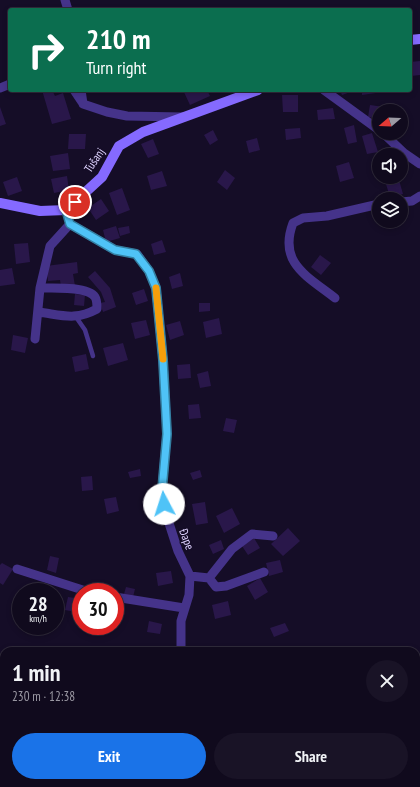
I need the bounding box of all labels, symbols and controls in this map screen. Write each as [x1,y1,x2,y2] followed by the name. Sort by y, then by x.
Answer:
[86,20,150,57] text: 210 m
[20,24,72,76] icon: right
[86,56,146,79] text: Turn right
[372,104,408,140] north arrow
[372,104,408,228] map controls
[80,145,108,175] street label: Tušanj
[372,148,408,184] button: sound
[58,185,92,219] pin
[64,191,86,213] icon: arrive
[372,192,408,228] button: layers
[143,483,185,525] position arrow
[176,525,198,552] street label: Đape
[72,583,124,635] speed limit sign: 30
[28,591,48,617] text: 28
[29,612,47,625] text: km/h
[12,657,60,688] text: 1 min
[366,660,408,702] button: close
[12,688,75,705] text: 230 m · 12:38
[12,733,206,779] button: Exit
[214,733,408,779] button: Share

